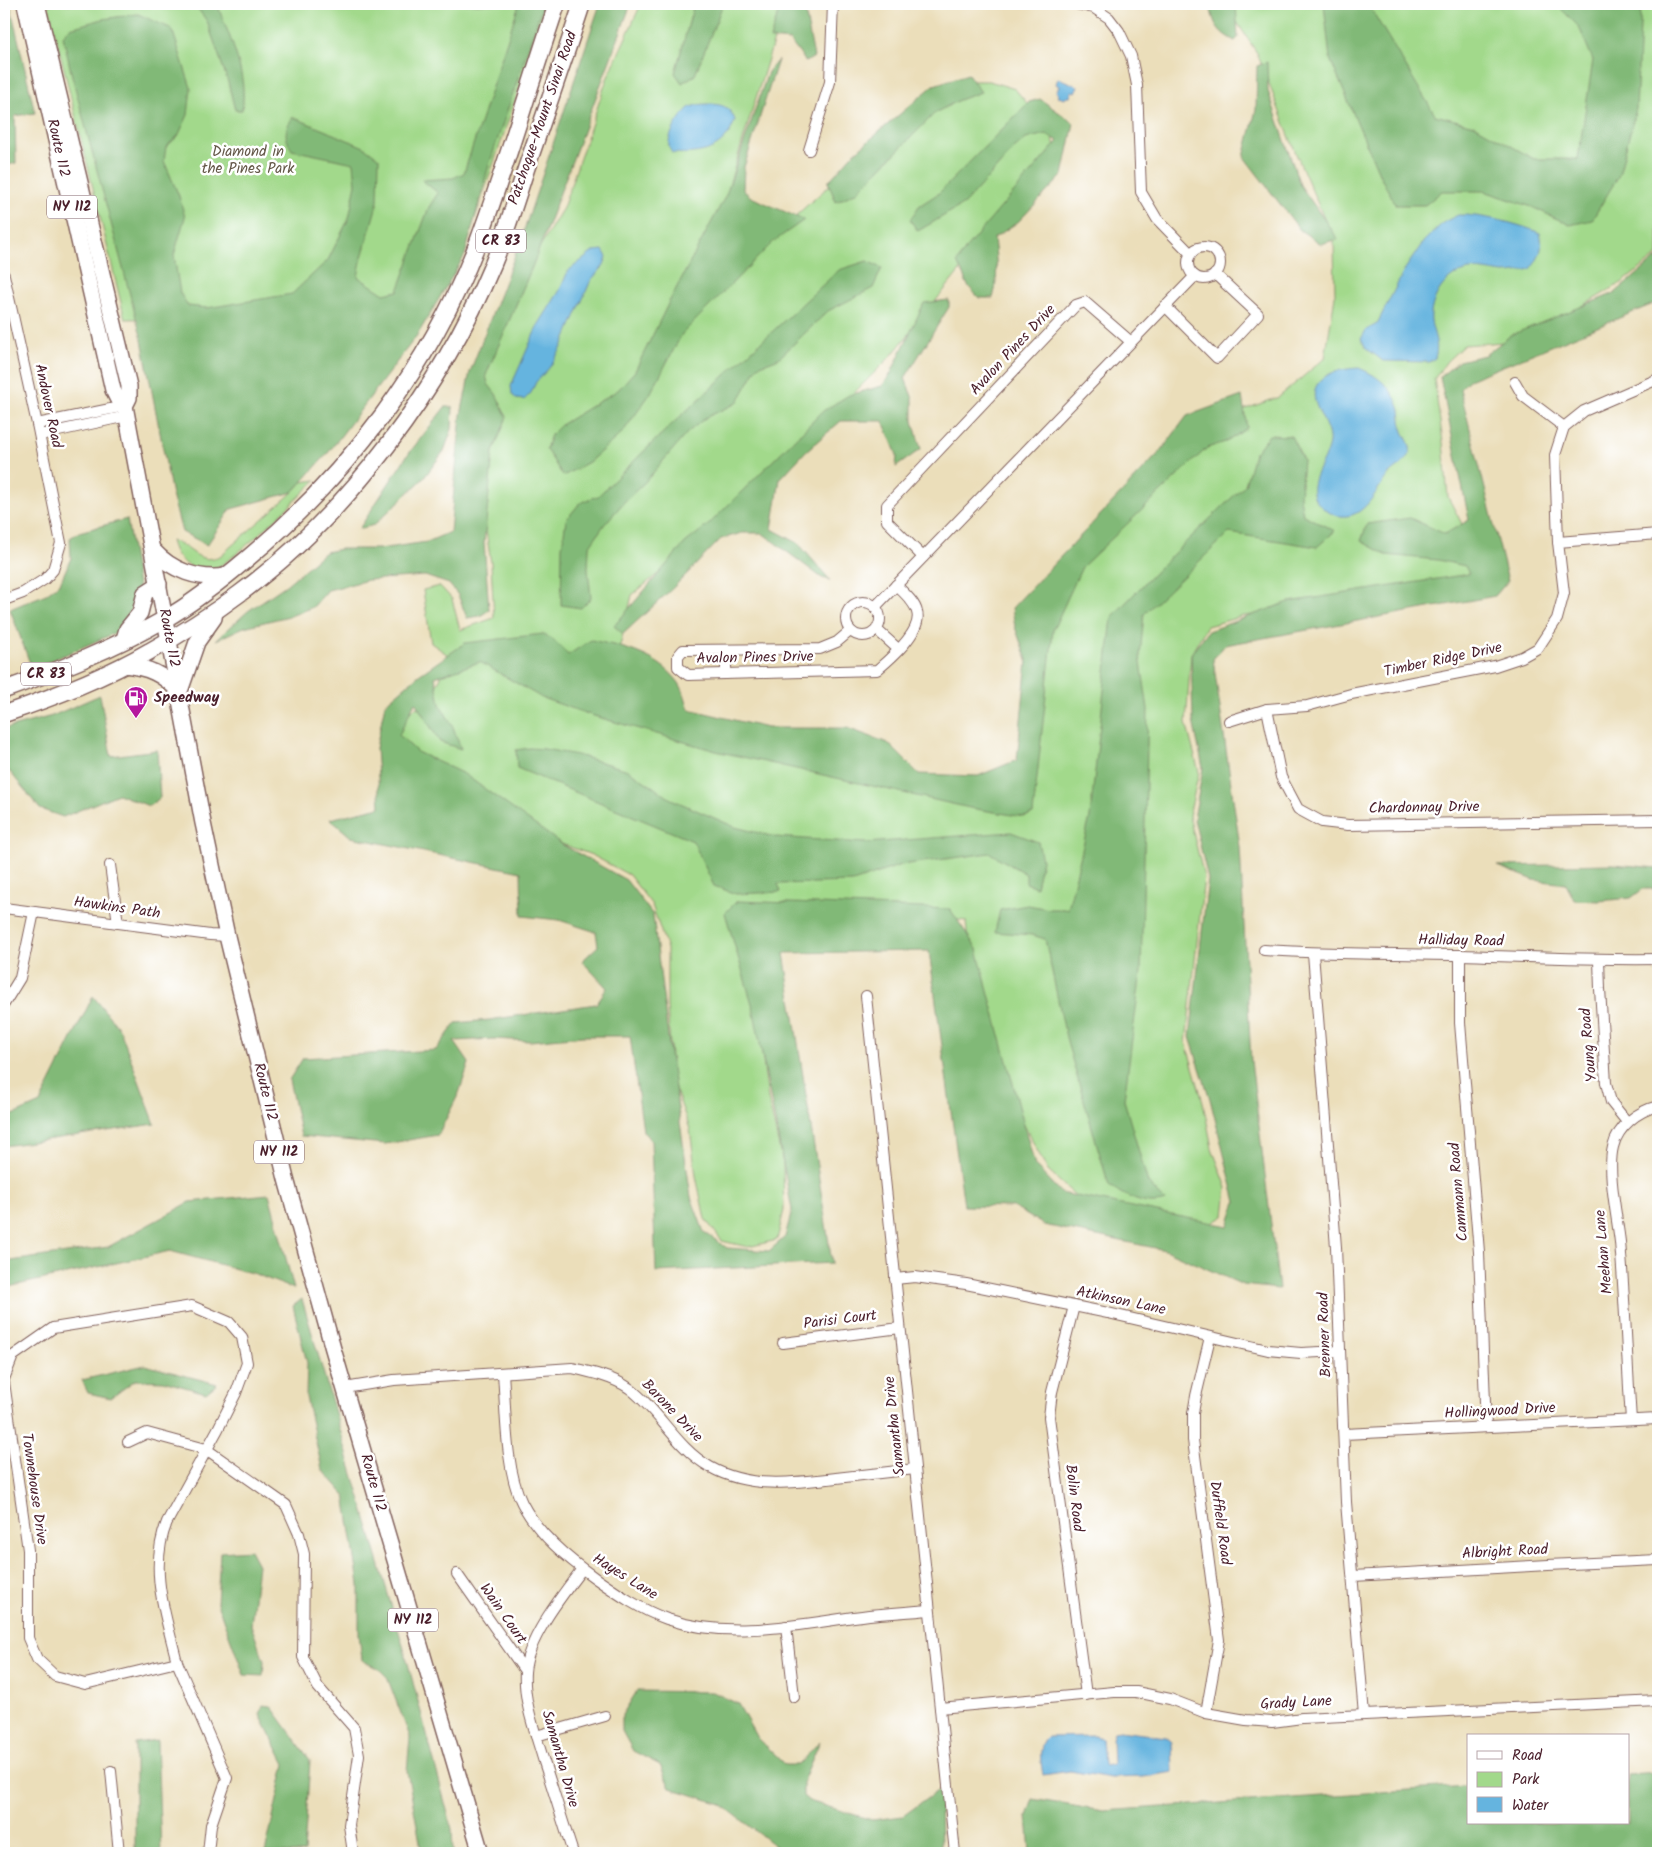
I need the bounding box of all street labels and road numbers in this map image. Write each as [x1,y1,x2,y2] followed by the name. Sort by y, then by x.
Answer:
[502,27,584,208] street label: Patchogue-Mount Sinai Road
[40,116,76,180] street label: Route 112
[47,196,97,218] road number: NY 112
[476,230,526,252] road number: CR 83
[964,299,1062,401] street label: Avalon Pines Drive
[27,362,69,451] street label: Andover Road
[152,607,186,669] street label: Route 112
[1382,636,1504,684] street label: Timber Ridge Drive
[696,645,814,671] street label: Avalon Pines Drive
[21,662,71,686] road number: CR 83
[1368,795,1480,821] street label: Chardonnay Drive
[72,890,162,926] street label: Hawkins Path
[1418,928,1505,954] street label: Halliday Road
[1574,1007,1604,1083] street label: Young Road
[246,1060,284,1124] street label: Route 112
[254,1140,304,1164] road number: NY 112
[1443,1141,1475,1242] street label: Cammann Road
[1588,1209,1620,1295] street label: Meehan Lane
[1074,1280,1168,1322] street label: Atkinson Lane
[1312,1292,1338,1378] street label: Brenner Road
[802,1304,878,1336] street label: Parisi Court
[635,1374,709,1448] street label: Barone Drive
[878,1375,912,1477] street label: Samantha Drive
[1444,1396,1556,1426] street label: Hollingwood Drive
[14,1432,54,1546] street label: Townehouse Drive
[353,1451,393,1515] street label: Route 112
[1058,1463,1090,1534] street label: Bolin Road
[1202,1480,1238,1567] street label: Duffield Road
[1461,1538,1549,1566] street label: Albright Road
[588,1547,663,1607] street label: Hayes Lane
[473,1578,533,1650] street label: Wain Court
[388,1608,438,1632] road number: NY 112
[1260,1689,1333,1717] street label: Grady Lane
[535,1708,585,1811] street label: Samantha Drive

